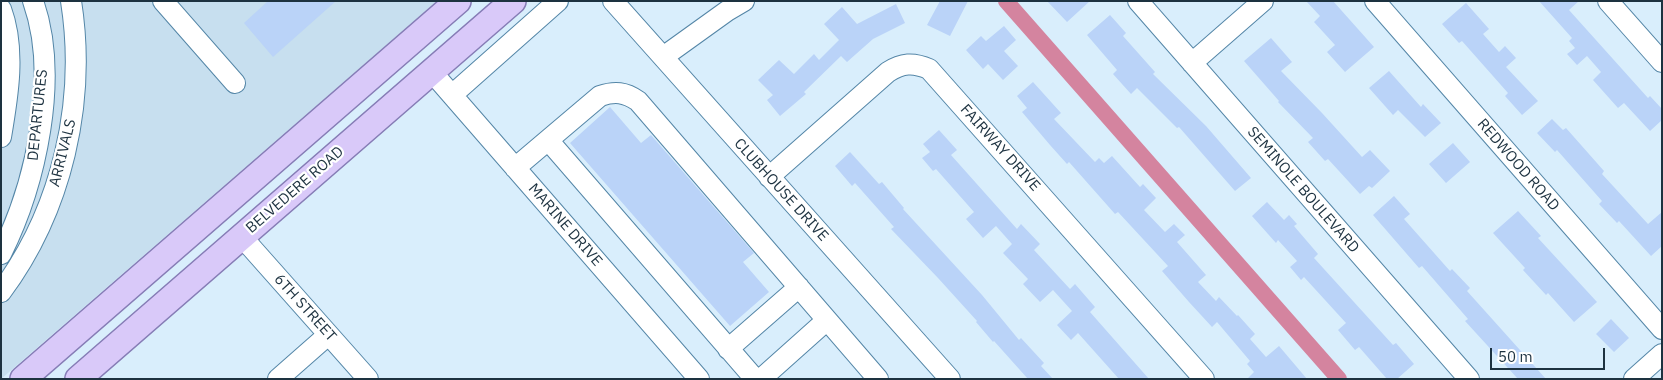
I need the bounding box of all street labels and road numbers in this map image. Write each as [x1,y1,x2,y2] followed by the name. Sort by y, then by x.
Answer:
[24,68,52,162] street label: DEPARTURES
[956,101,1044,195] street label: FAIRWAY DRIVE
[1473,115,1563,215] street label: REDWOOD ROAD
[46,117,80,189] street label: ARRIVALS
[1243,123,1363,257] street label: SEMINOLE BOULEVARD
[730,135,832,245] street label: CLUBHOUSE DRIVE
[243,143,347,237] street label: BELVEDERE ROAD
[524,180,606,270] street label: MARINE DRIVE
[270,271,340,345] street label: 6TH STREET

